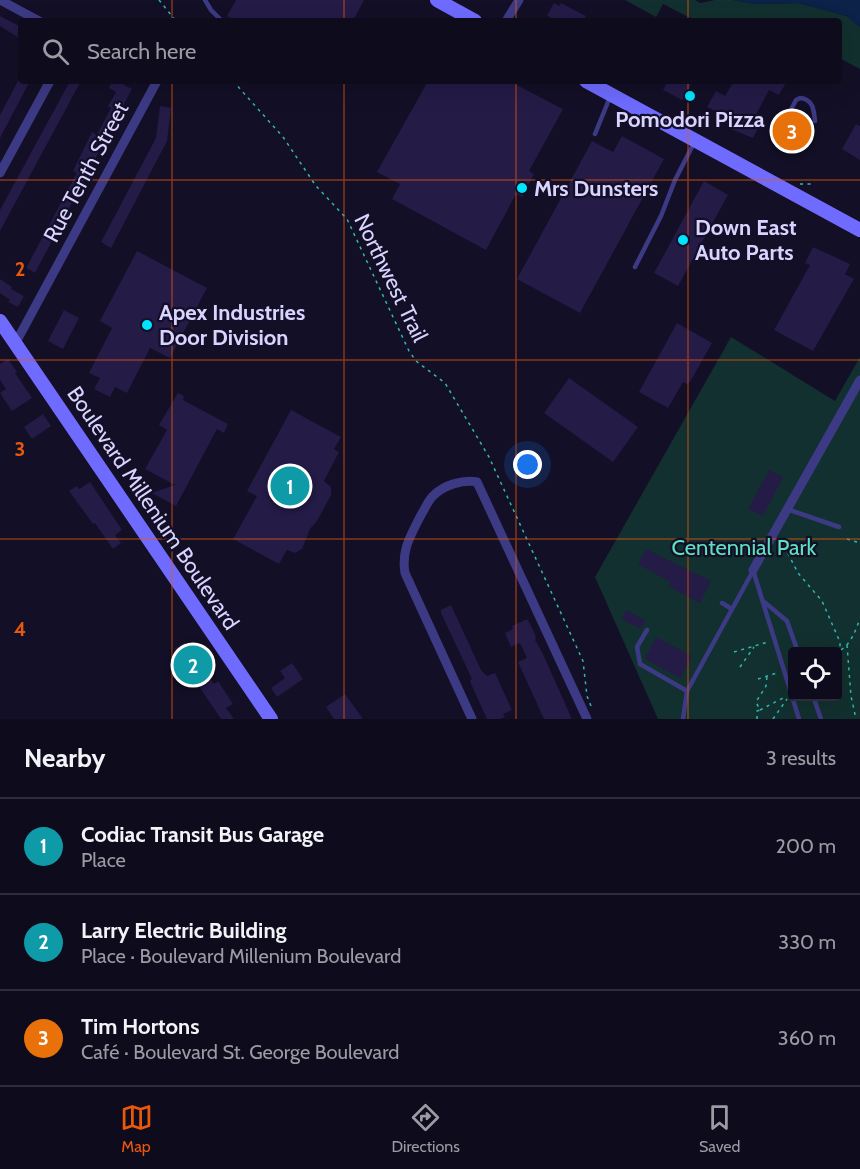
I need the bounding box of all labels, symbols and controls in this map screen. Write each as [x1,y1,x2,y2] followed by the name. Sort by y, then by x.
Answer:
[18,18,842,84] search box
[39,35,72,68] icon: search
[87,38,196,65] text: Search here
[683,89,697,103] marker: Pomodori Pizza
[38,97,135,247] street label: Rue Tenth Street
[615,106,765,133] place label: Pomodori Pizza
[772,108,812,154] pin: 3
[534,175,658,202] place label: Mrs Dunsters
[515,181,529,195] marker: Mrs Dunsters
[348,210,434,347] street label: Northwest Trail
[695,214,797,266] place label: Down East Auto Parts
[676,233,690,247] marker: Down East Auto Parts
[15,257,25,281] text: 2
[159,299,305,351] place label: Apex Industries Door Division
[140,318,154,332] marker: Apex Industries Door Division
[61,381,245,635] street label: Boulevard Millenium Boulevard
[15,437,25,461] text: 3
[513,450,542,479] your location
[270,464,310,508] pin: 1
[672,534,817,561] park label: Centennial Park
[14,617,26,641] text: 4
[174,642,212,688] pin: 2
[788,647,842,701] map controls
[788,647,842,701] button: locate
[24,742,105,774] text: Nearby
[766,746,836,770] text: 3 results
[81,821,324,848] text: Codiac Transit Bus Garage
[40,834,47,858] text: 1
[776,834,836,858] text: 200 m
[81,848,126,872] text: Place
[81,917,287,944] text: Larry Electric Building
[38,930,49,954] text: 2
[778,930,836,954] text: 330 m
[81,944,401,968] text: Place · Boulevard Millenium Boulevard
[81,1013,199,1040] text: Tim Hortons
[38,1026,49,1050] text: 3
[778,1026,836,1050] text: 360 m
[81,1040,399,1064] text: Café · Boulevard St. George Boulevard
[120,1101,153,1156] tab: Map
[392,1101,460,1156] tab: Directions
[699,1101,740,1156] tab: Saved

